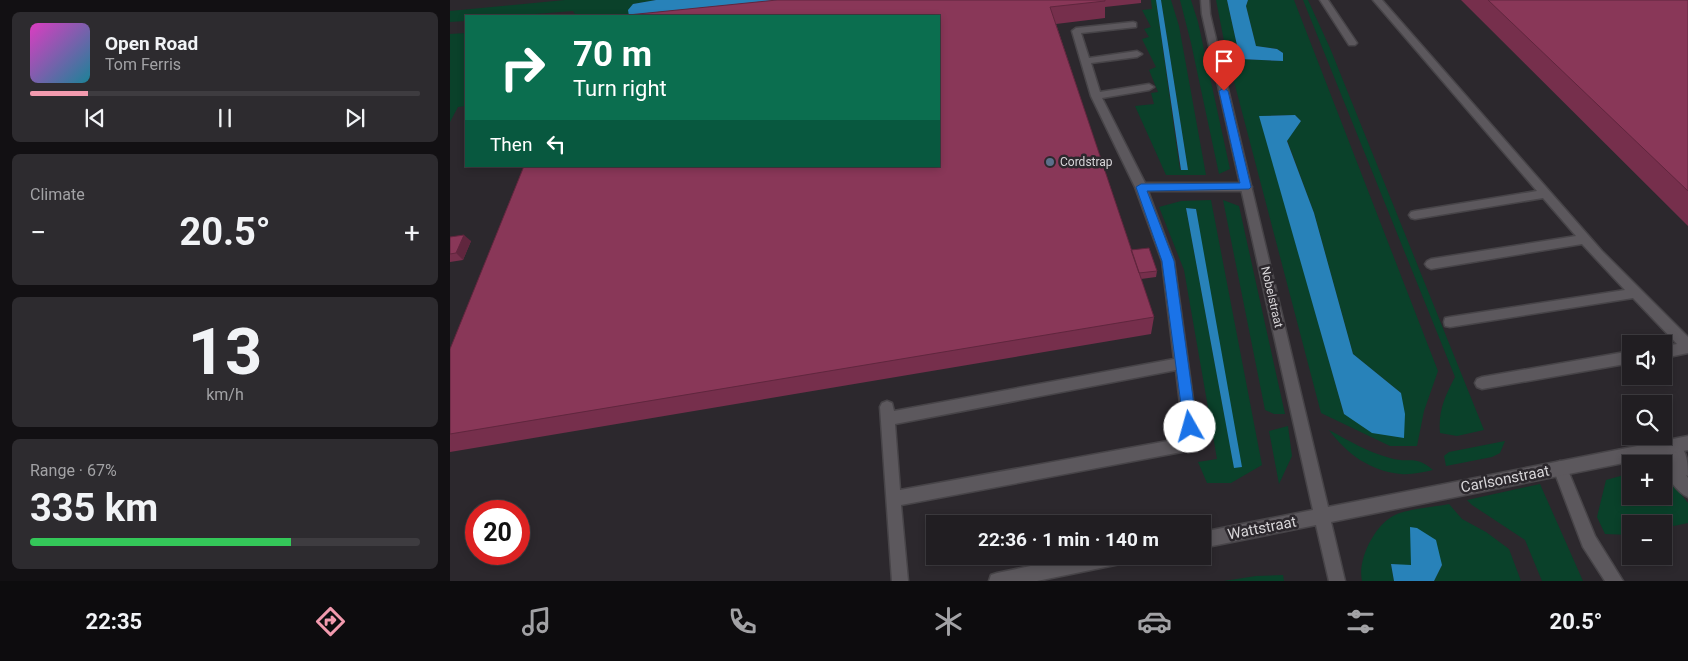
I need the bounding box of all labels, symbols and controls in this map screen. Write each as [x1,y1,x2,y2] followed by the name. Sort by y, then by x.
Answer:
[105,32,198,55] text: Open Road
[573,34,652,75] text: 70 m
[490,35,555,100] icon: right
[1203,40,1245,91] pin
[1210,47,1238,75] icon: arrive
[105,55,181,74] text: Tom Ferris
[573,76,667,101] text: Turn right
[81,104,109,132] icon: previous
[211,104,239,132] icon: pause
[341,104,369,132] icon: next
[542,130,570,158] icon: left
[490,133,532,156] text: Then
[1060,155,1113,169] place label: Cordstrap
[1044,156,1056,168] marker: Cordstrap
[30,185,85,204] text: Climate
[179,210,271,254] text: 20.5°
[30,216,46,249] text: −
[404,216,420,249] text: +
[1258,265,1286,329] street label: Nobelstraat
[188,314,262,390] text: 13
[1622,335,1672,565] map controls
[1622,335,1672,385] button: sound
[206,385,244,404] text: km/h
[1622,395,1672,445] button: search
[1163,400,1215,452] position arrow
[1622,455,1672,505] button: +
[30,461,117,480] text: Range · 67%
[1459,462,1551,496] street label: Carlsonstraat
[30,486,158,530] text: 335 km
[465,500,530,565] speed limit sign: 20
[1226,512,1298,543] street label: Wattstraat
[1622,515,1672,565] button: −
[978,528,1159,551] text: 22:36 · 1 min · 140 m
[313,604,348,639] icon: directions
[519,604,554,639] icon: music
[725,604,760,639] icon: phone
[931,604,966,639] icon: climate
[1137,604,1172,639] icon: car
[1343,604,1378,639] icon: filters
[86,609,142,634] text: 22:35
[1550,609,1602,634] text: 20.5°

